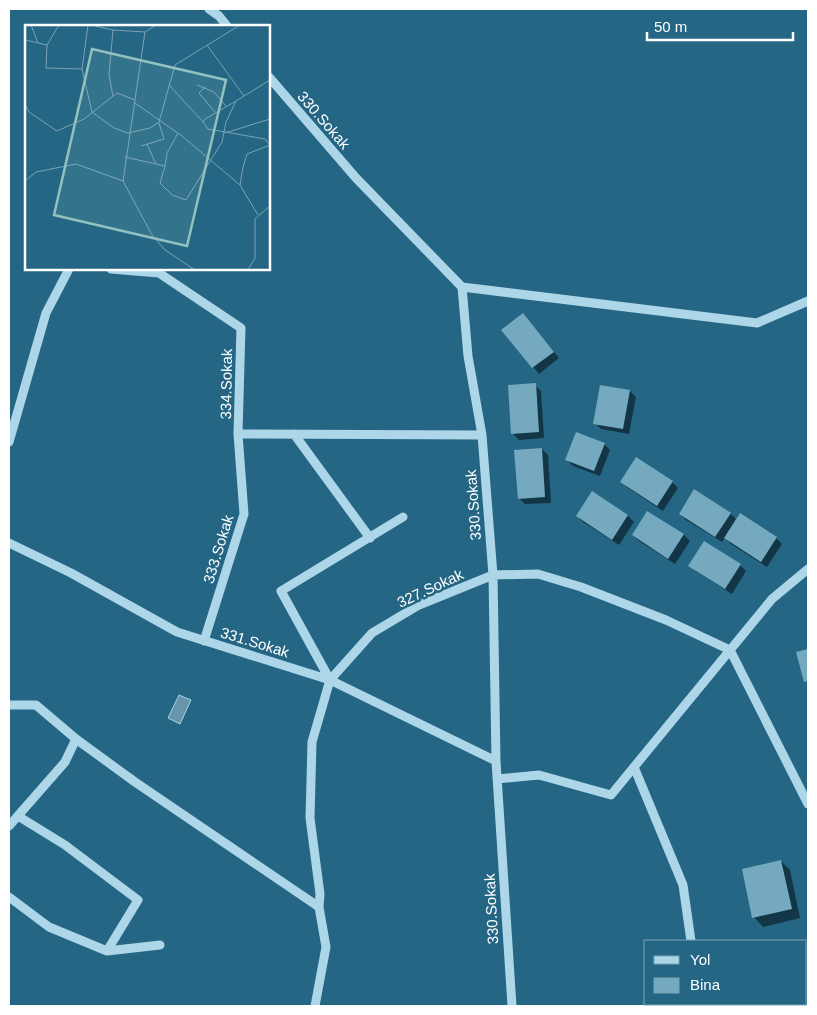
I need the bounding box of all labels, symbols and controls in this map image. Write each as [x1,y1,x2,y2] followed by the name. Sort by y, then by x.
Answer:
[647,10,793,42] scale bar
[654,18,687,35] text: 50 m
[25,25,270,270] inset map
[294,88,354,153] street label: 330.Sokak
[217,348,235,420] street label: 334.Sokak
[462,469,484,541] street label: 330.Sokak
[200,512,237,585] street label: 333.Sokak
[394,565,466,611] street label: 327.Sokak
[219,624,292,661] street label: 331.Sokak
[481,873,501,945] street label: 330.Sokak
[644,940,807,1005] legend
[690,951,710,968] text: Yol
[690,976,721,993] text: Bina

